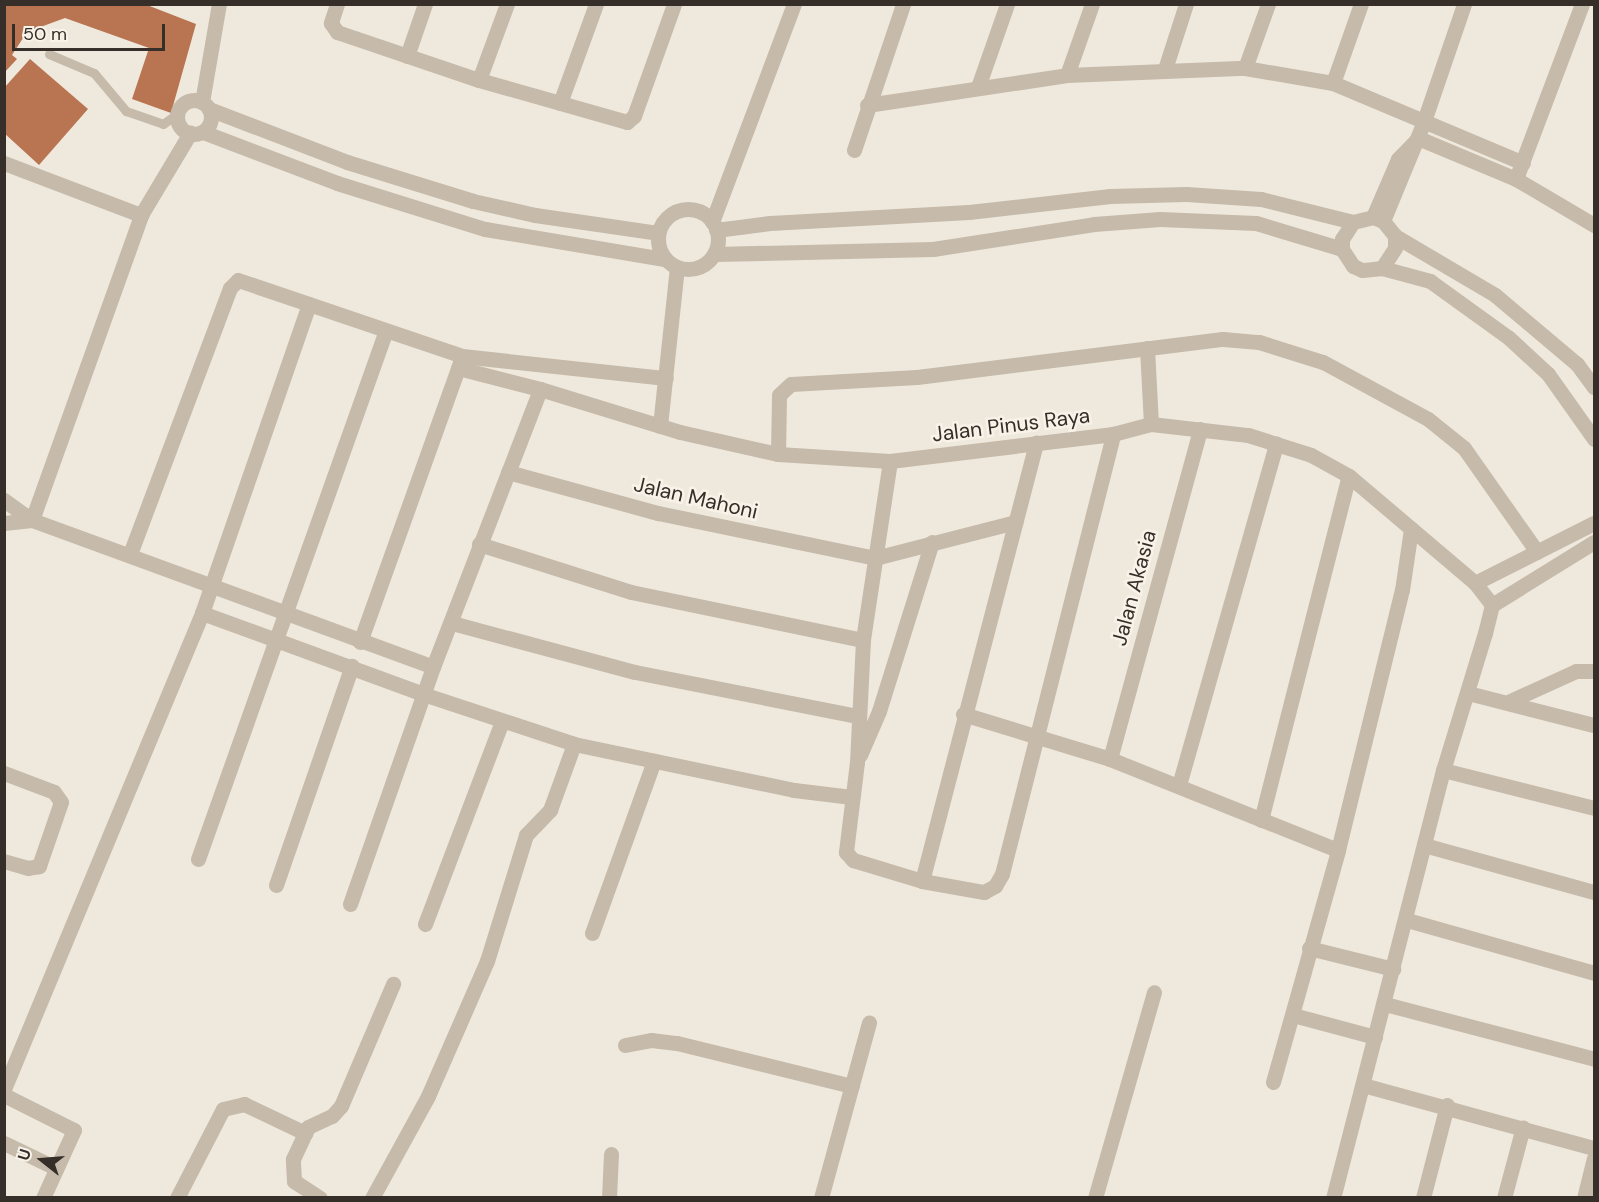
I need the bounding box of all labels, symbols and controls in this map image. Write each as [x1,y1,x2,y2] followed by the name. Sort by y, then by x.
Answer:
[15,12,168,50] scale bar
[23,22,67,46] text: 50 m
[931,403,1091,447] street label: Jalan Pinus Raya
[632,472,760,524] street label: Jalan Mahoni
[1106,527,1162,649] street label: Jalan Akasia
[12,1130,72,1190] north arrow
[13,1146,36,1163] text: U

